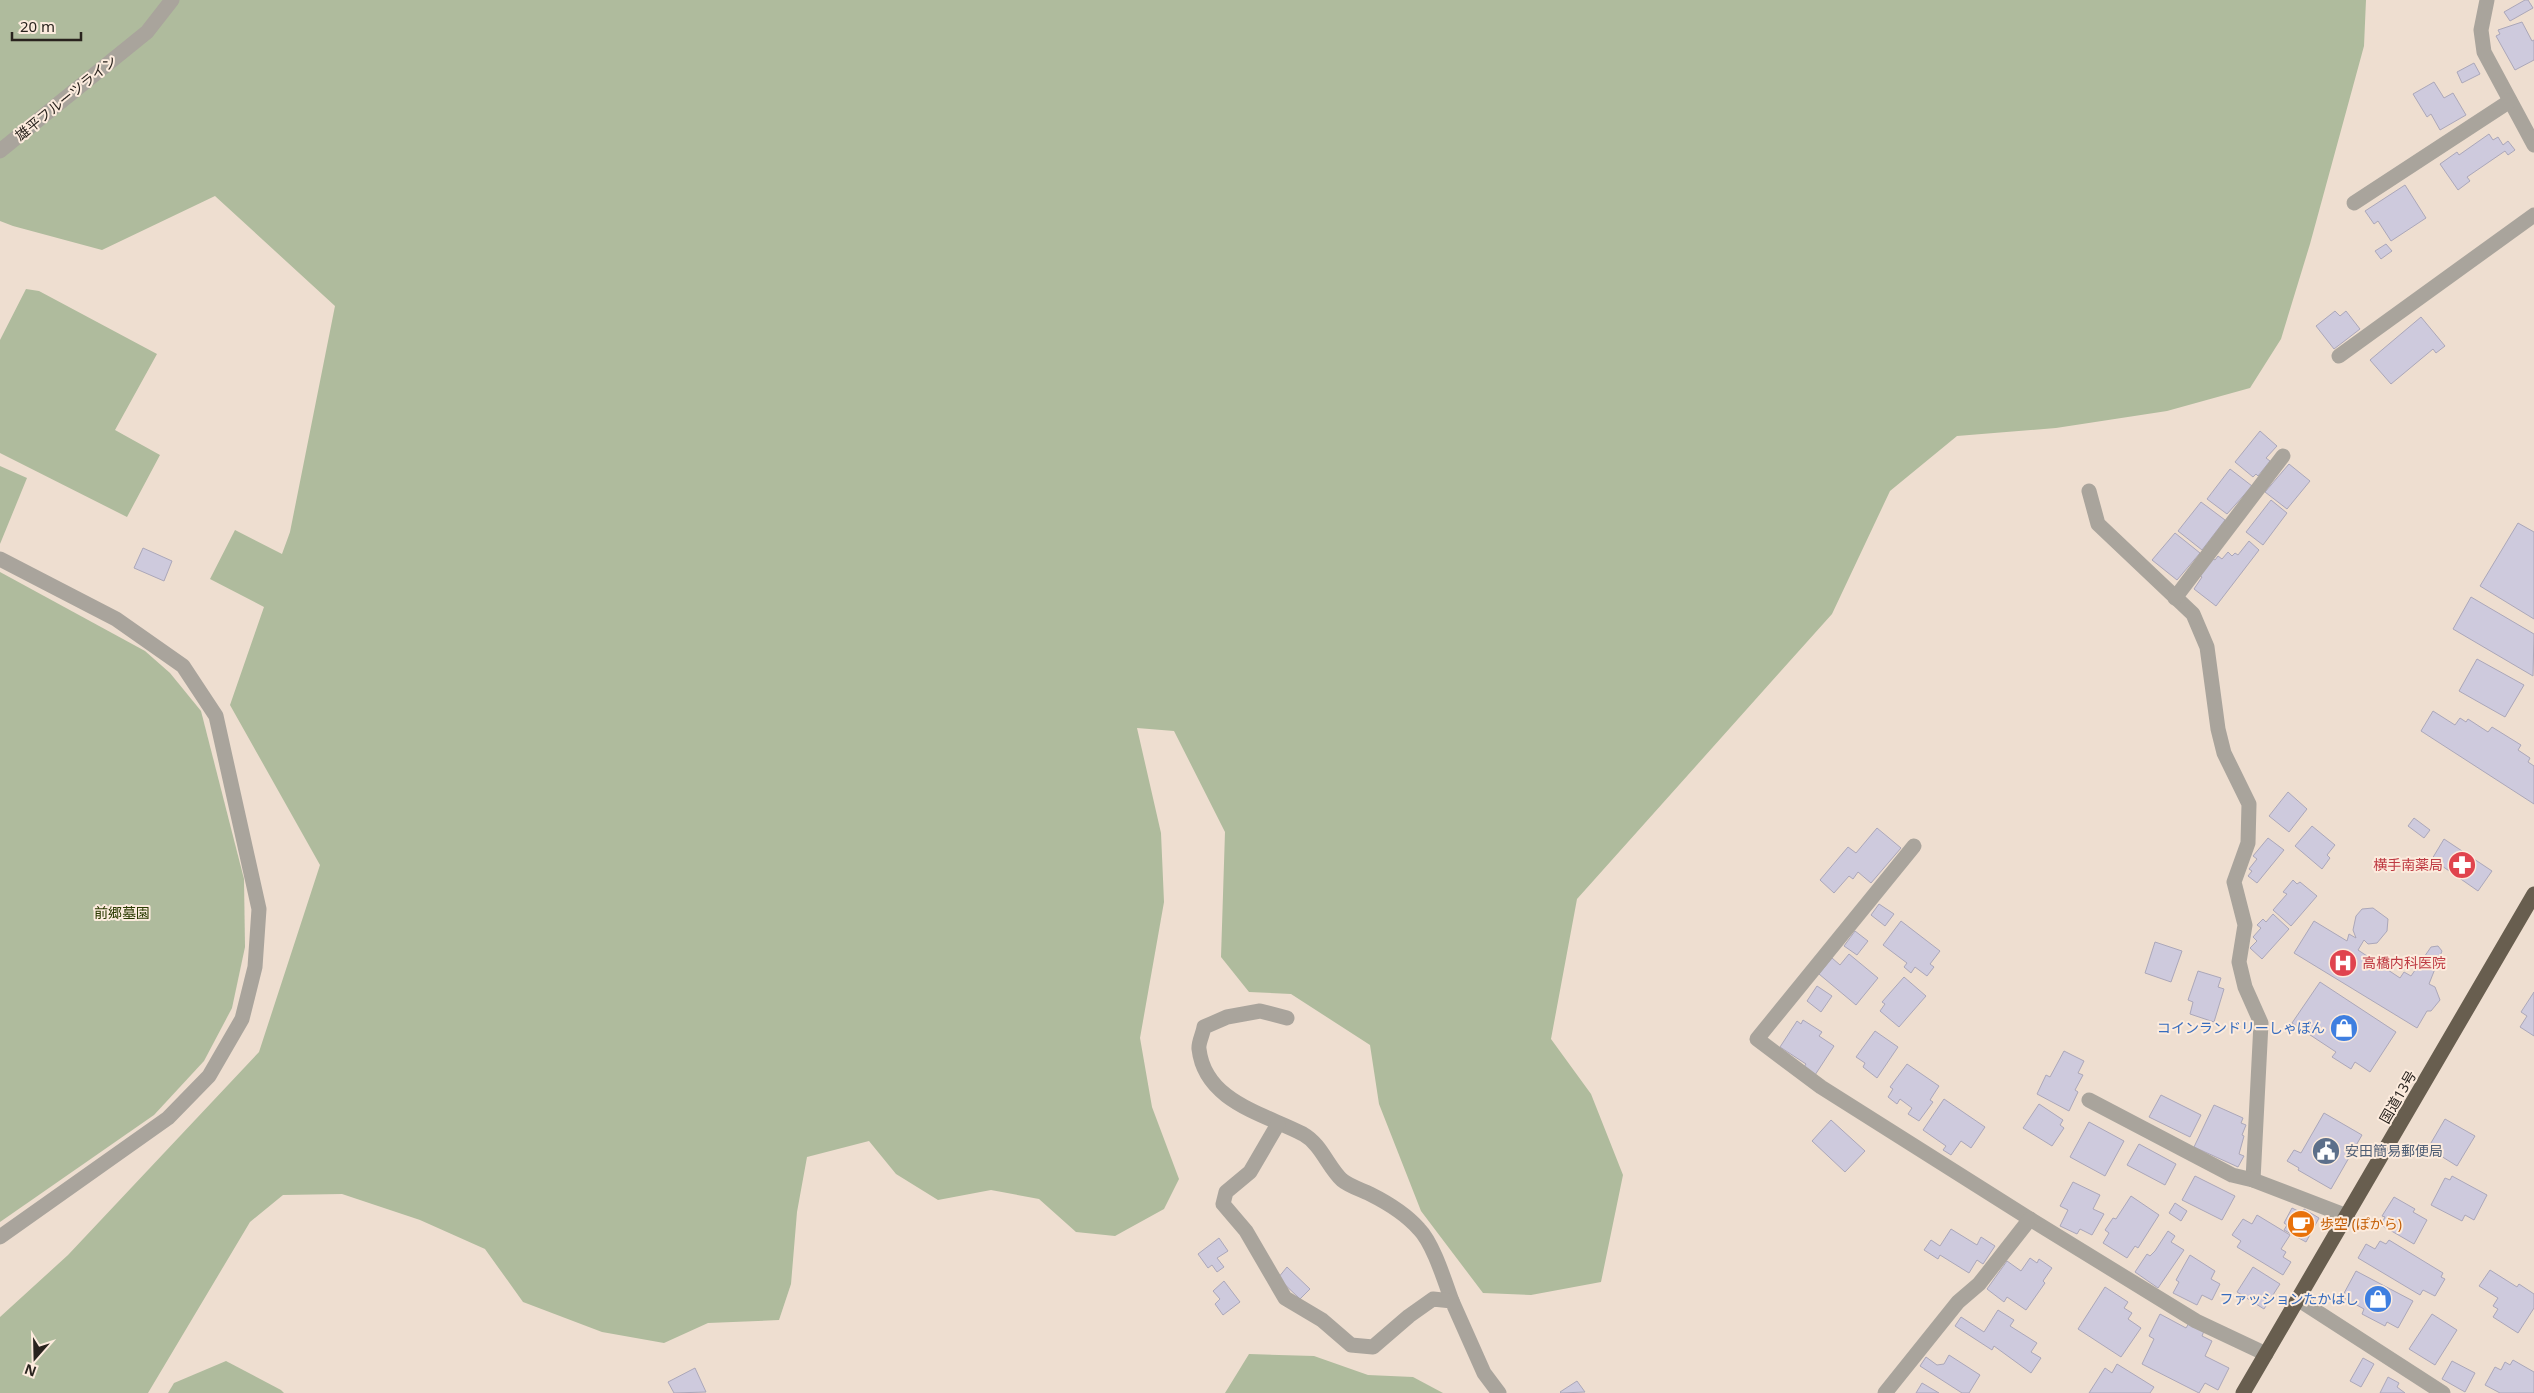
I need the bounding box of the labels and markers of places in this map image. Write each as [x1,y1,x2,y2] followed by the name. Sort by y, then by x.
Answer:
[2447,850,2477,880] pharmacy icon: 横手南薬局
[2373,855,2443,874] place label: 横手南薬局
[2328,948,2358,978] hospital icon: 高橋内科医院
[2362,953,2446,972] place label: 高橋内科医院
[2329,1013,2359,1043] shop icon: コインランドリーしゃぼん
[2157,1018,2325,1037] place label: コインランドリーしゃぼん
[2311,1136,2341,1166] public building icon: 安田簡易郵便局
[2345,1141,2443,1160] place label: 安田簡易郵便局
[2286,1209,2316,1239] cafe icon: 歩空 (ぽから)
[2320,1214,2402,1233] place label: 歩空 (ぽから)
[2363,1284,2393,1314] shop icon: ファッションたかはし
[2220,1289,2359,1308] place label: ファッションたかはし

